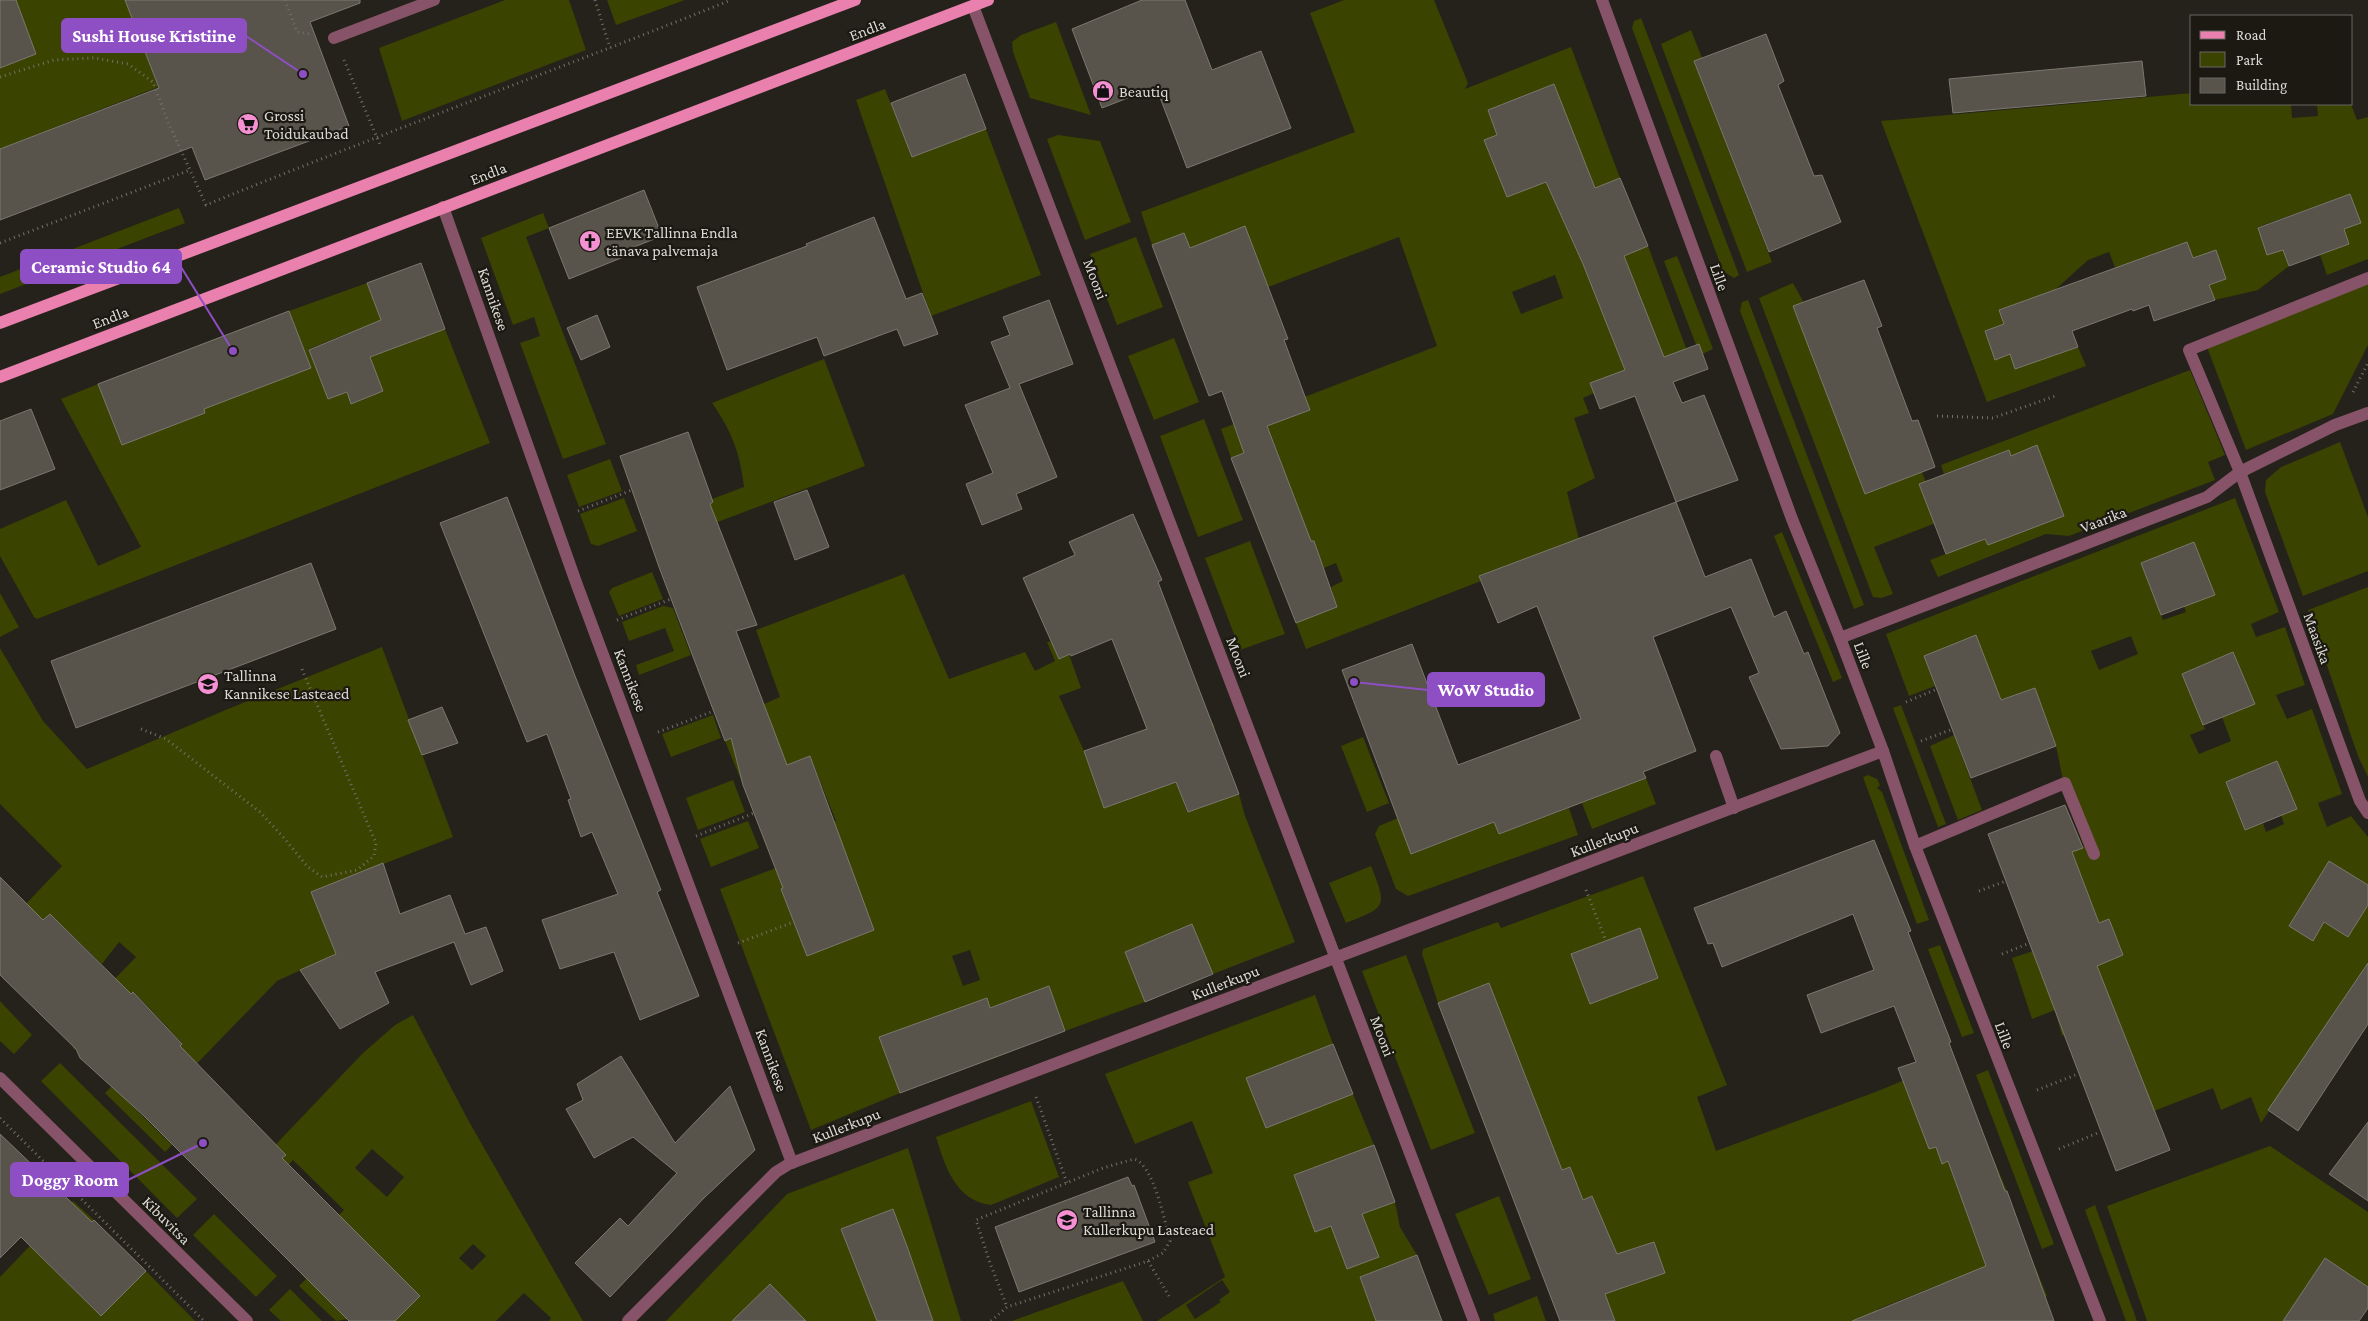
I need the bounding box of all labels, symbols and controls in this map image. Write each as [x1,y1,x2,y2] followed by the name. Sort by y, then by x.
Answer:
[847,15,888,44] street label: Endla
[2190,15,2353,105] legend
[62,19,246,52] callout: Sushi House Kristiine
[72,26,236,46] text: Sushi House Kristiine
[2236,27,2267,43] text: Road
[2236,52,2263,68] text: Park
[2236,77,2287,94] text: Building
[1091,79,1115,103] shop icon: Beautiq
[1119,83,1169,101] place label: Beautiq
[264,107,349,142] place label: Grossi Toidukaubad
[236,112,260,136] supermarket icon: Grossi Toidukaubad
[468,159,509,188] street label: Endla
[606,224,738,260] place label: EEVK Tallinna Endla tänava palvemaja
[578,229,602,253] church icon: EEVK Tallinna Endla tänava palvemaja
[21,250,181,283] callout: Ceramic Studio 64
[31,257,171,277] text: Ceramic Studio 64
[1080,257,1111,302] street label: Mooni
[1707,261,1732,293] street label: Lille
[475,265,512,333] street label: Kannikese
[90,303,131,332] street label: Endla
[2078,503,2129,536] street label: Vaarika
[2300,610,2335,667] street label: Maasika
[1223,635,1254,680] street label: Mooni
[1851,639,1876,671] street label: Lille
[611,646,650,714] street label: Kannikese
[224,667,350,702] place label: Tallinna Kannikese Lasteaed
[196,672,220,696] school or university icon: Tallinna Kannikese Lasteaed
[1428,673,1544,706] callout: WoW Studio
[1437,680,1534,700] text: WoW Studio
[1568,819,1641,861] street label: Kullerkupu
[1189,962,1262,1004] street label: Kullerkupu
[1367,1014,1398,1059] street label: Mooni
[1992,1019,2017,1051] street label: Lille
[752,1026,791,1094] street label: Kannikese
[810,1105,883,1147] street label: Kullerkupu
[11,1163,128,1196] callout: Doggy Room
[22,1170,119,1190] text: Doggy Room
[139,1193,194,1248] street label: Kibuvitsa
[1083,1203,1215,1239] place label: Tallinna Kullerkupu Lasteaed
[1055,1208,1079,1232] school or university icon: Tallinna Kullerkupu Lasteaed

